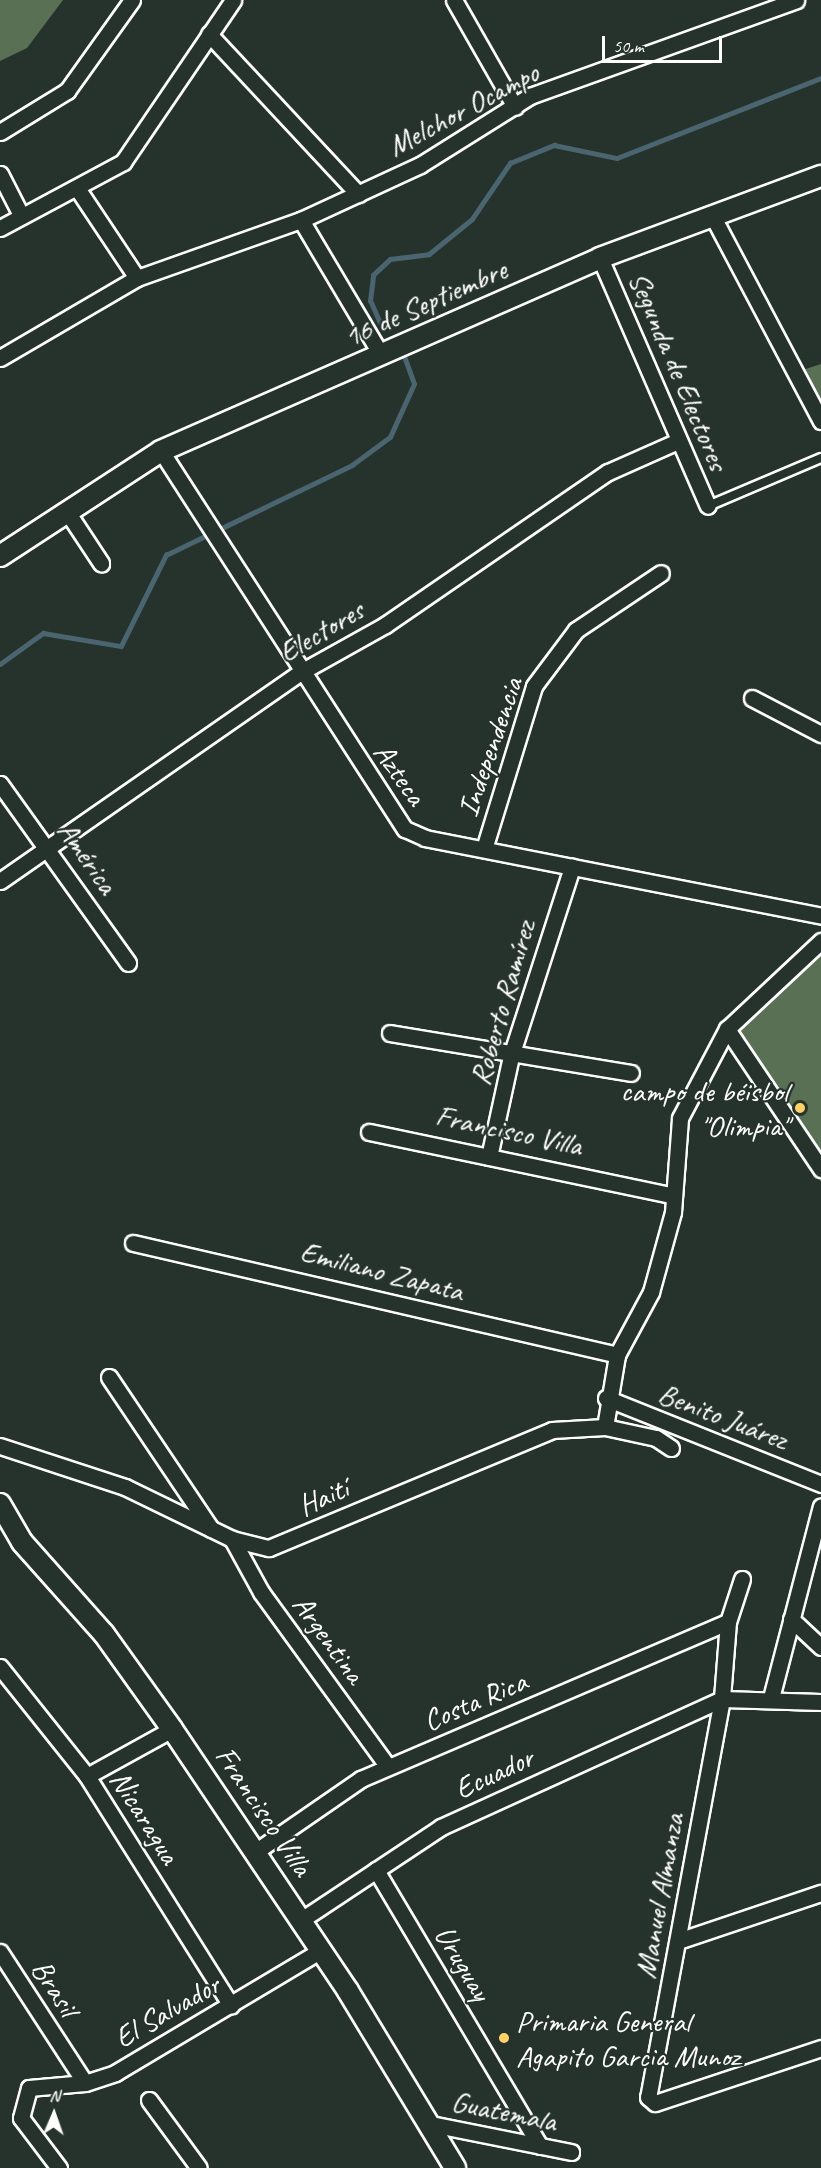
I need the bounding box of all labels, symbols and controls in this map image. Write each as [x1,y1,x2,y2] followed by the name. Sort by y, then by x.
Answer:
[605,24,725,62] scale bar
[613,35,644,57] text: 50 m
[380,54,546,164] street label: Melchor Ocampo
[338,251,512,355] street label: 16 de Septiembre
[621,267,737,475] street label: Segunda de Electores
[272,592,370,670] street label: Electores
[449,673,531,821] street label: Independencia
[366,736,434,812] street label: Azteca
[50,814,126,900] street label: América
[461,917,543,1089] street label: Roberto Ramírez
[621,1073,788,1144] place label: campo de béisbol "Olimpia"
[433,1097,585,1163] street label: Francisco Villa
[793,1101,807,1115] marker: campo de béisbol "Olimpia"
[297,1233,467,1309] street label: Emiliano Zapata
[654,1375,792,1457] street label: Benito Juárez
[292,1470,354,1524] street label: Haití
[285,1588,373,1690] street label: Argentina
[418,1663,532,1739] street label: Costa Rica
[208,1739,320,1883] street label: Francisco Villa
[449,1739,539,1807] street label: Ecuador
[102,1763,188,1871] street label: Nicaragua
[627,1810,691,1982] street label: Manuel Almanza
[427,1919,499,2007] street label: Uruguay
[23,1953,87,2023] street label: Brasil
[108,1966,226,2056] street label: El Salvador
[516,2003,740,2074] place label: Primaria General Agapito Garcia Munoz
[497,2031,511,2045] marker: Primaria General Agapito Garcia Munoz
[449,2083,559,2139] street label: Guatemala
[24,2084,84,2144] north arrow
[49,2086,60,2106] text: N

